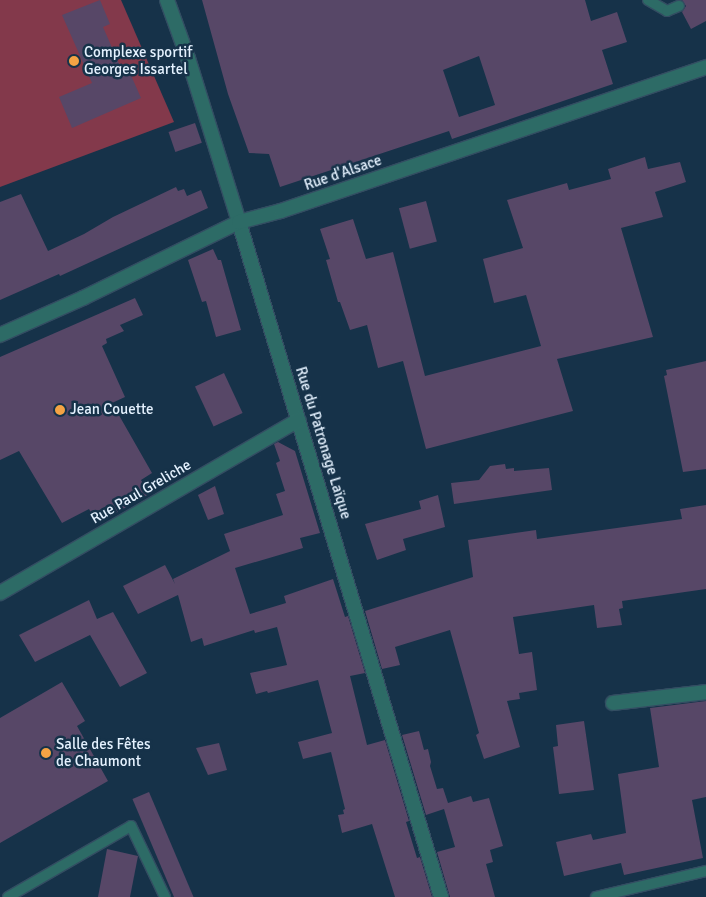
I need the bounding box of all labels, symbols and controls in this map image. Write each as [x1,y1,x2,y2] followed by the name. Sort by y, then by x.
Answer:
[84,43,192,78] place label: Complexe sportif Georges Issartel
[68,55,80,67] marker: Complexe sportif Georges Issartel
[302,151,384,195] street label: Rue d'Alsace
[291,365,355,521] street label: Rue du Patronage Laïque
[70,401,154,419] place label: Jean Couette
[54,404,66,416] marker: Jean Couette
[88,456,194,528] street label: Rue Paul Greliche
[56,735,151,770] place label: Salle des Fêtes de Chaumont
[40,747,52,759] marker: Salle des Fêtes de Chaumont

